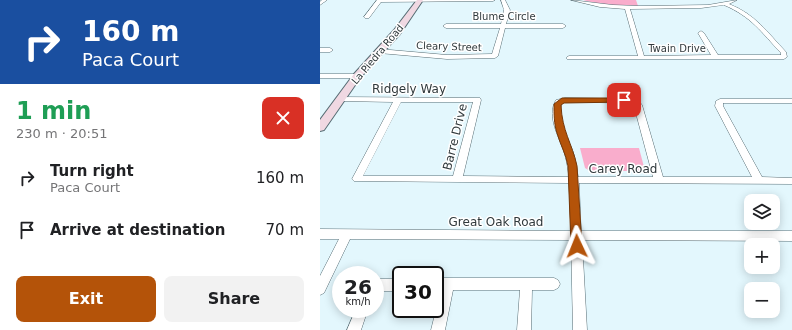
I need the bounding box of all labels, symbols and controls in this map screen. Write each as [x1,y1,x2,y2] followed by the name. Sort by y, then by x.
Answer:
[472,11,536,22] street label: Blume Circle
[82,15,179,48] text: 160 m
[16,16,68,68] icon: right
[349,22,406,86] street label: La Piedra Road
[416,40,482,53] street label: Cleary Street
[647,43,706,54] street label: Twain Drive
[82,49,179,70] text: Paca Court
[372,82,446,96] street label: Ridgely Way
[607,83,641,117] pin
[613,89,635,111] icon: arrive
[16,97,91,125] text: 1 min
[262,97,304,139] button: close
[440,102,470,172] street label: Barre Drive
[16,126,107,141] text: 230 m · 20:51
[50,162,134,180] text: Turn right
[589,162,657,176] street label: Carey Road
[16,167,38,189] icon: right
[256,169,304,187] text: 160 m
[50,180,120,195] text: Paca Court
[744,194,780,318] map controls
[744,194,780,230] button: layers
[449,215,543,229] street label: Great Oak Road
[16,219,38,241] icon: arrive
[50,221,225,239] text: Arrive at destination
[266,221,304,239] text: 70 m
[556,225,598,267] position arrow
[744,238,780,274] button: +
[392,266,444,318] speed limit sign: 30
[344,275,372,299] text: 26
[16,276,156,322] button: Exit
[164,276,304,322] button: Share
[744,282,780,318] button: −
[345,296,371,307] text: km/h

